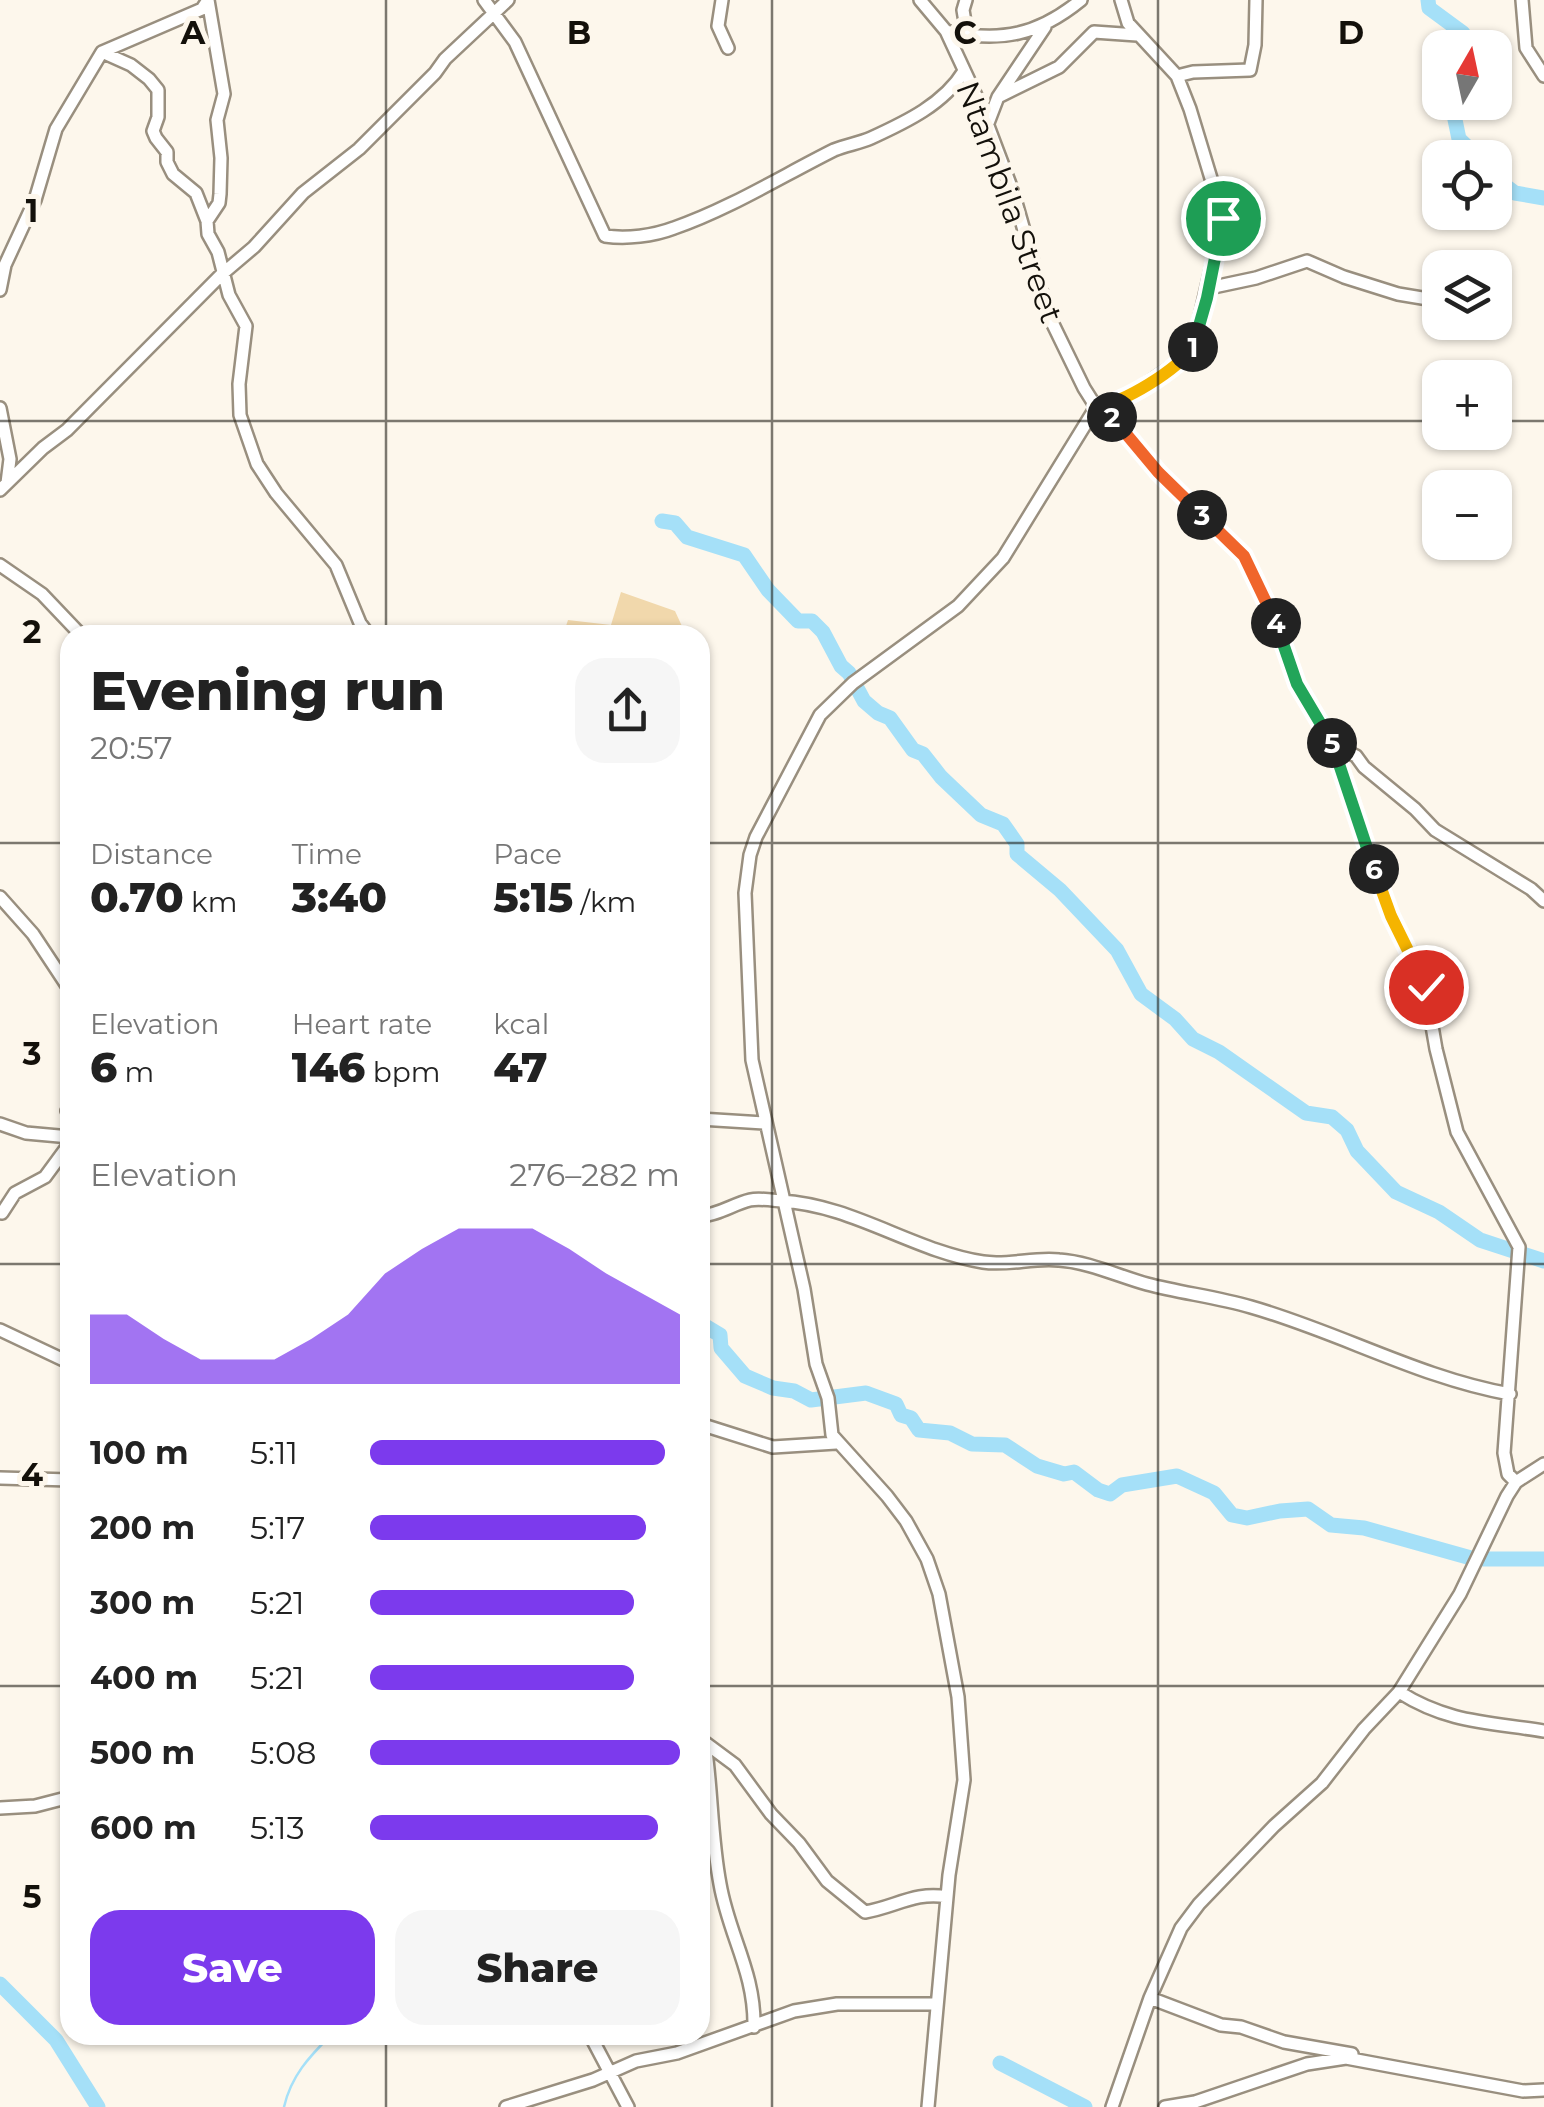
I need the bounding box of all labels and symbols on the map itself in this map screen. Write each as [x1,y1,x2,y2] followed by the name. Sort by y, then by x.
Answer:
[180,13,206,52] text: A
[567,13,591,52] text: B
[953,13,977,52] text: C
[1338,13,1364,52] text: D
[1422,30,1512,120] north arrow
[948,76,1072,328] street label: Ntambila Street
[1181,176,1266,261] pin
[26,191,38,230] text: 1
[1168,322,1218,372] pin: 1
[1087,392,1137,442] pin: 2
[1177,490,1227,540] pin: 3
[1251,598,1301,648] pin: 4
[23,612,41,651] text: 2
[1307,718,1357,768] pin: 5
[1349,844,1399,894] pin: 6
[1384,945,1469,1030] pin
[22,1034,41,1073] text: 3
[21,1455,43,1494] text: 4
[22,1877,42,1916] text: 5

